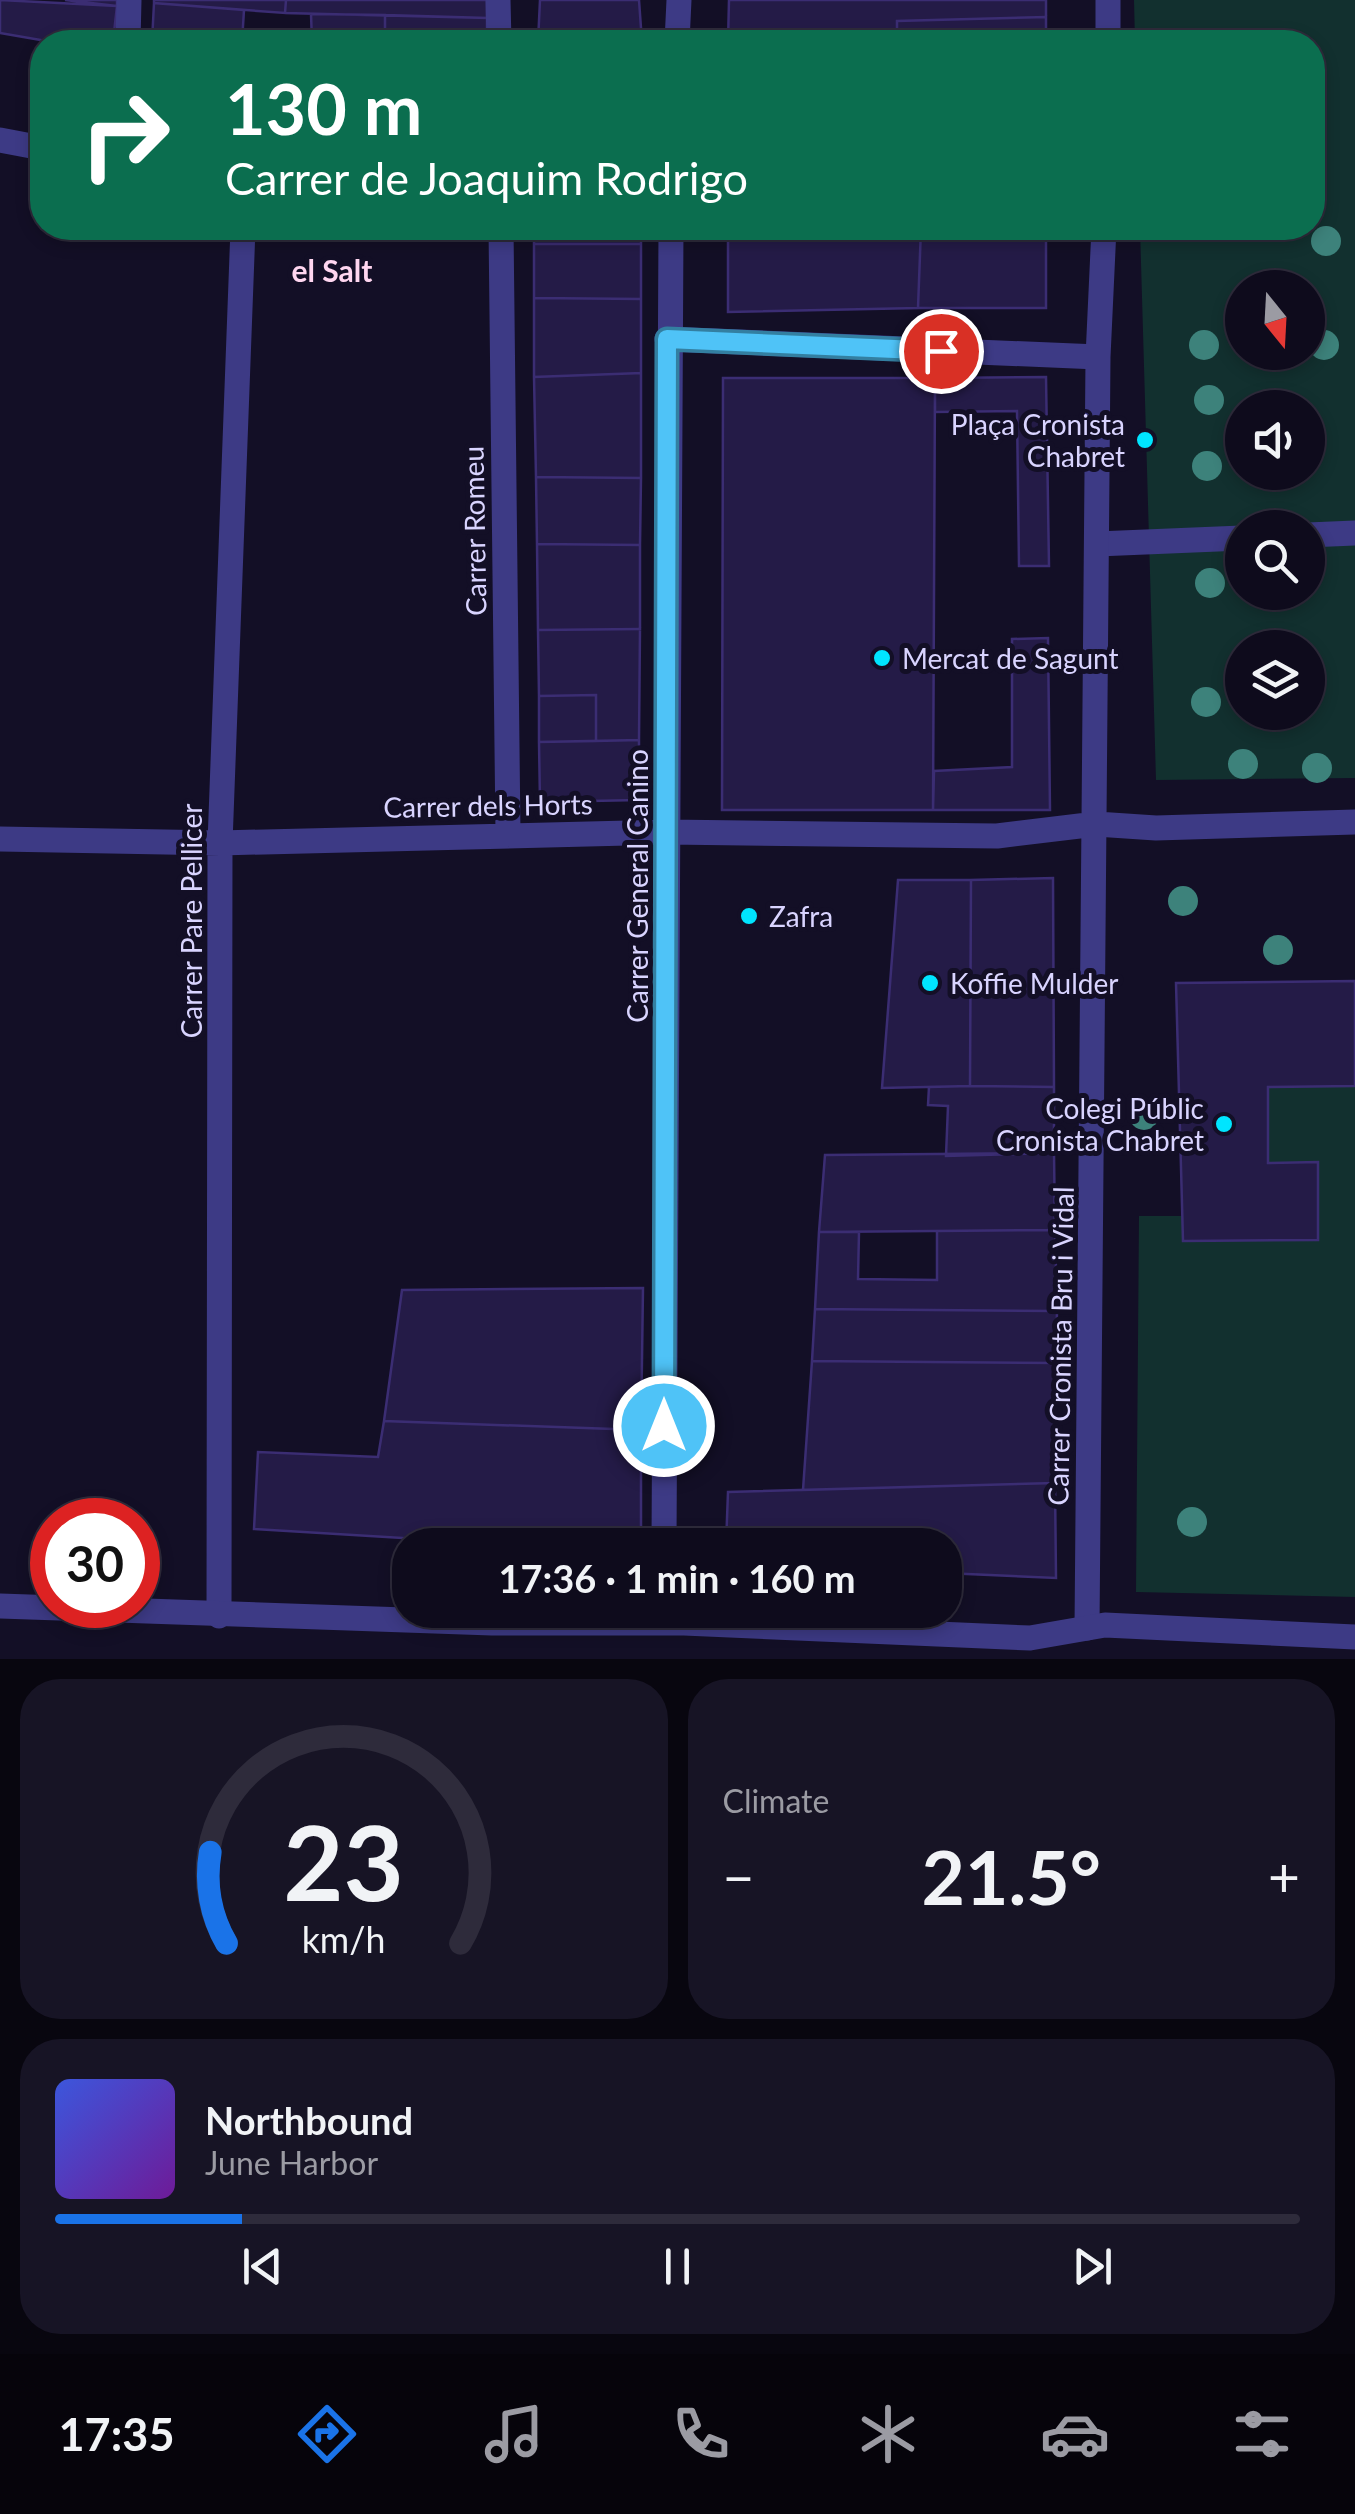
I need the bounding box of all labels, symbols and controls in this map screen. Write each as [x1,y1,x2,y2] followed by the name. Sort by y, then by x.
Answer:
[225,66,422,150] text: 130 m
[60,70,190,200] icon: right
[225,151,748,205] text: Carrer de Joaquim Rodrigo
[292,252,372,288] district label: el Salt
[1225,270,1325,370] north arrow
[1225,270,1325,730] map controls
[899,309,984,394] pin
[914,324,969,379] icon: arrive
[1225,390,1325,490] button: sound
[951,407,1125,473] place label: Plaça Cronista Chabret
[1134,429,1156,451] marker: Plaça Cronista Chabret
[456,446,492,616] street label: Carrer Romeu
[1225,510,1325,610] button: search
[1225,630,1325,730] button: layers
[902,641,1118,675] place label: Mercat de Sagunt
[871,647,893,669] marker: Mercat de Sagunt
[620,749,654,1023] street label: Carrer General Canino
[383,786,593,824] street label: Carrer dels Horts
[174,804,208,1038] street label: Carrer Pare Pellicer
[769,899,833,933] place label: Zafra
[738,905,760,927] marker: Zafra
[950,966,1118,1000] place label: Koffie Mulder
[919,972,941,994] marker: Koffie Mulder
[996,1091,1204,1157] place label: Colegi Públic Cronista Chabret
[1213,1113,1235,1135] marker: Colegi Públic Cronista Chabret
[1040,1186,1080,1506] street label: Carrer Cronista Bru i Vidal
[612,1374,716,1478] position arrow
[30,1498,160,1628] speed limit sign: 30
[498,1555,856,1601] text: 17:36 · 1 min · 160 m
[723,1781,829,1820] text: Climate
[283,1798,404,1923] text: 23
[922,1831,1101,1921] text: 21.5°
[723,1843,754,1909] text: −
[1268,1843,1300,1909] text: +
[302,1918,386,1961] text: km/h
[205,2097,413,2143] text: Northbound
[205,2143,378,2182] text: June Harbor
[235,2239,290,2294] icon: previous
[650,2239,705,2294] icon: pause
[1065,2239,1120,2294] icon: next
[292,2399,362,2469] icon: directions
[479,2399,549,2469] icon: music
[666,2399,736,2469] icon: phone
[853,2399,923,2469] icon: climate
[1040,2399,1110,2469] icon: car
[1227,2399,1297,2469] icon: filters
[59,2407,175,2461] text: 17:35

